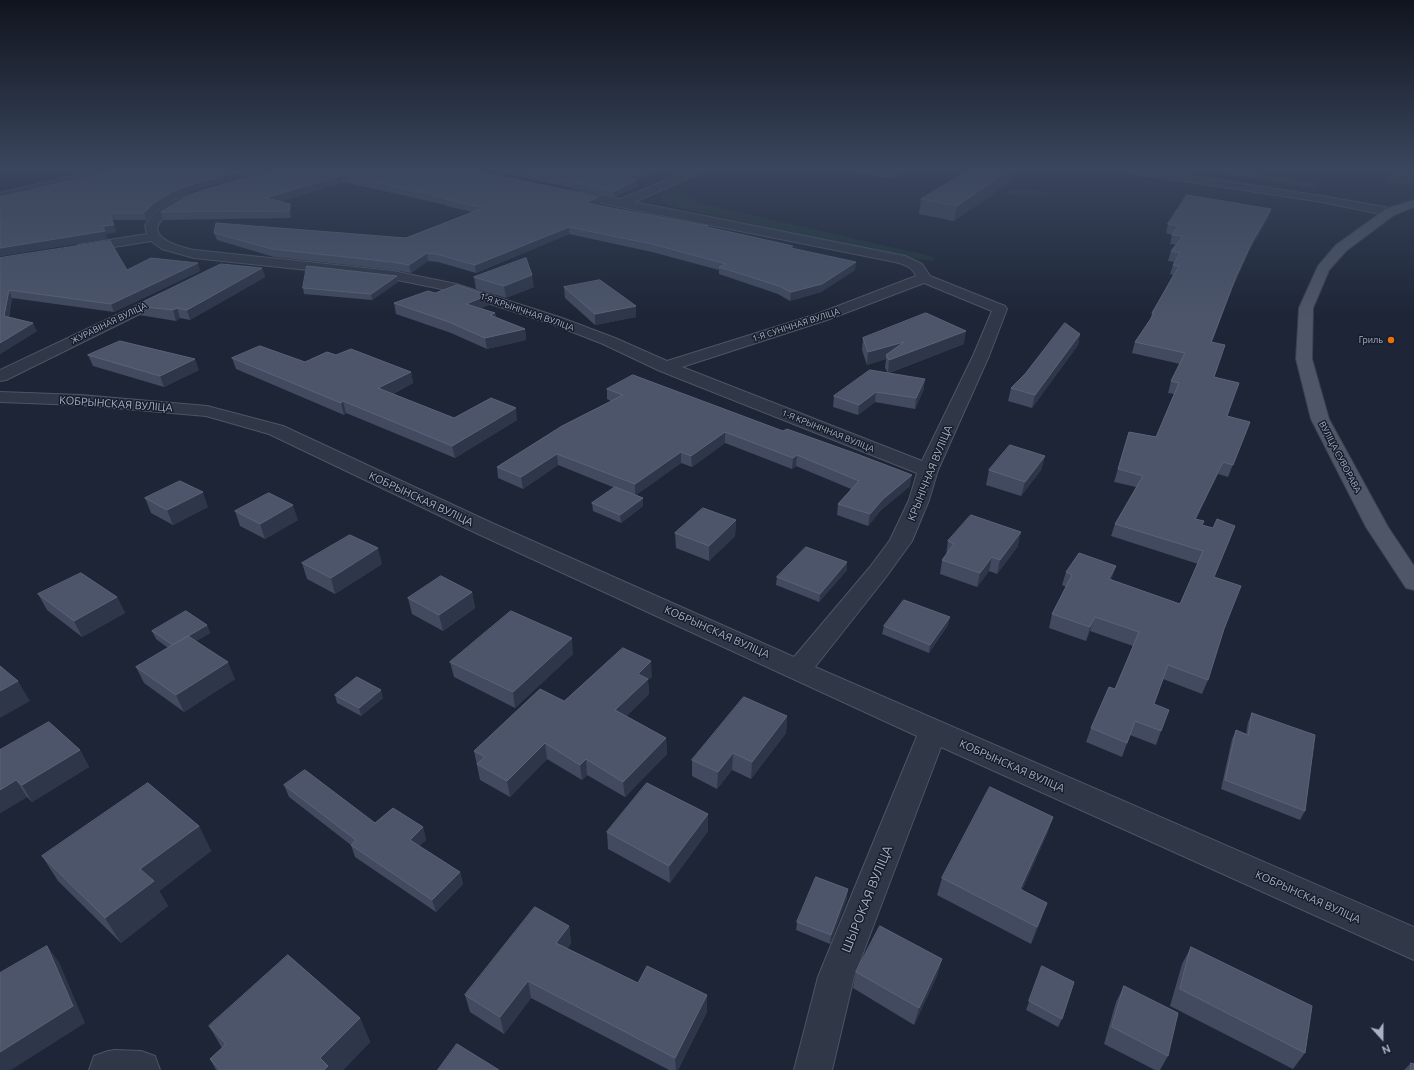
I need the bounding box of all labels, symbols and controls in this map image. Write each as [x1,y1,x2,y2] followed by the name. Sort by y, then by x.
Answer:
[478,291,576,333] street label: 1-Я КРЫНІЧНАЯ ВУЛІЦА
[69,300,149,346] street label: ЖУРАВІНАЯ ВУЛІЦА
[751,306,841,344] street label: 1-Я СУНІЧНАЯ ВУЛІЦА
[1359,335,1383,345] place label: Гриль
[1386,335,1396,345] marker: Гриль
[59,393,173,415] street label: КОБРЫНСКАЯ ВУЛІЦА
[780,407,876,455] street label: 1-Я КРЫНІЧНАЯ ВУЛІЦА
[1317,420,1363,494] street label: ВУЛІЦА СУВОРАВА
[905,423,955,523] street label: КРЫНІЧНАЯ ВУЛІЦА
[367,469,475,529] street label: КОБРЫНСКАЯ ВУЛІЦА
[662,603,772,661] street label: КОБРЫНСКАЯ ВУЛІЦА
[957,737,1067,795] street label: КОБРЫНСКАЯ ВУЛІЦА
[838,843,896,955] street label: ШЫРОКАЯ ВУЛІЦА
[1253,868,1363,926] street label: КОБРЫНСКАЯ ВУЛІЦА
[1362,1018,1402,1058] north arrow
[1380,1042,1392,1056] text: N

